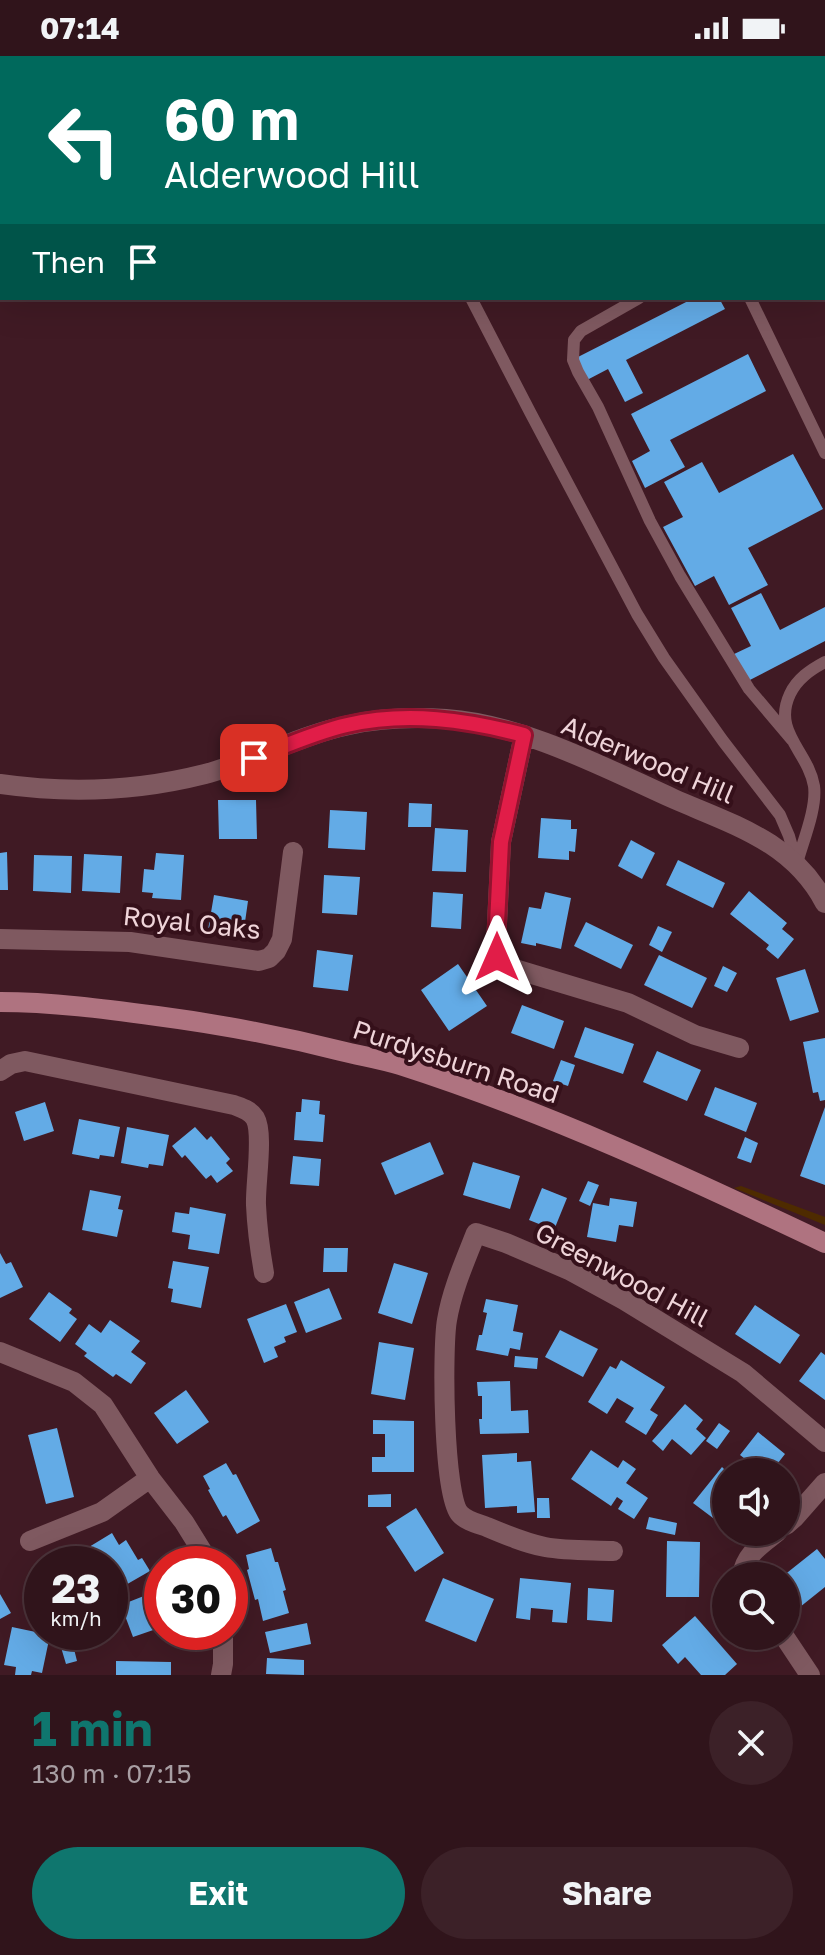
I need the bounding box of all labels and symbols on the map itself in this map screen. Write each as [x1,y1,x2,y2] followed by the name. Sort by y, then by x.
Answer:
[557,709,739,810] street label: Alderwood Hill
[220,724,288,792] pin
[122,900,262,945] street label: Royal Oaks
[455,915,539,999] position arrow
[349,1014,563,1109] street label: Purdysburn Road
[530,1216,714,1333] street label: Greenwood Hill
[144,1546,248,1650] speed limit sign: 30

